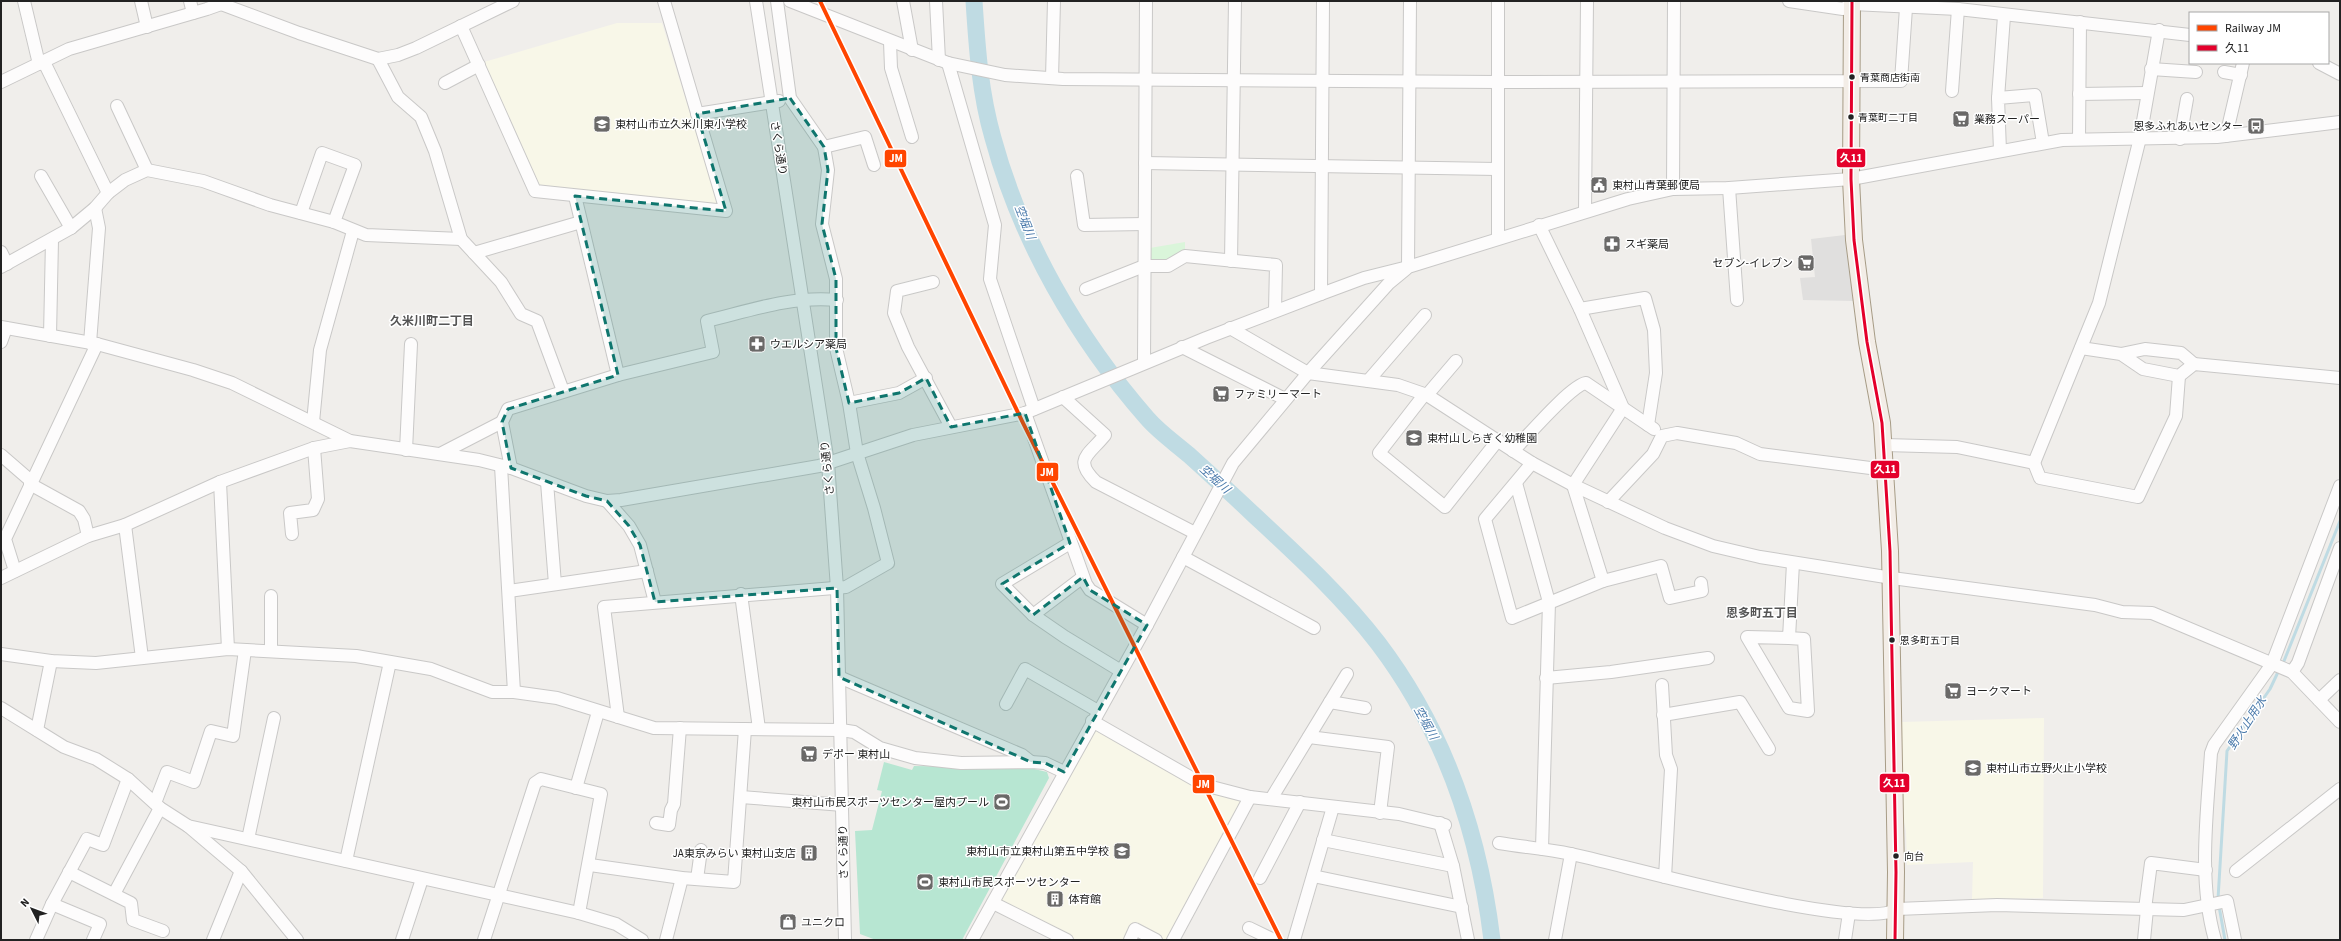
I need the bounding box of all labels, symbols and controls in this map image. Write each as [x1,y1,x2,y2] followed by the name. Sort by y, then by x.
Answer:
[2189,12,2329,64] legend
[2225,20,2281,37] text: Railway JM
[2225,40,2249,57] text: 久11
[1860,71,1920,85] place label: 青葉商店街南
[1847,72,1857,82] marker: 青葉商店街南
[1951,109,1971,129] supermarket icon: 業務スーパー
[1858,111,1918,125] place label: 青葉町二丁目
[1846,112,1856,122] marker: 青葉町二丁目
[1974,112,2040,127] place label: 業務スーパー
[592,114,612,134] school or university icon: 東村山市立久米川東小学校
[2246,116,2266,136] bus stop icon: 恩多ふれあいセンター
[615,117,747,132] place label: 東村山市立久米川東小学校
[2133,119,2243,134] place label: 恩多ふれあいセンター
[767,120,790,176] street label: さくら通り
[1836,148,1866,168] line badge: 久11
[884,149,907,168] line badge: JM
[889,151,903,166] text: JM
[1840,151,1862,166] text: 久11
[1589,175,1609,195] public building icon: 東村山青葉郵便局
[1612,178,1700,193] place label: 東村山青葉郵便局
[1010,202,1040,244] water label: 空堀川
[1602,234,1622,254] pharmacy icon: スギ薬局
[1625,237,1669,252] place label: スギ薬局
[1796,253,1816,273] supermarket icon: セブン-イレブン
[1713,256,1793,271] place label: セブン-イレブン
[390,313,474,330] district label: 久米川町二丁目
[747,334,767,354] pharmacy icon: ウエルシア薬局
[770,337,847,352] place label: ウエルシア薬局
[1211,384,1231,404] supermarket icon: ファミリーマート
[1234,387,1322,402] place label: ファミリーマート
[1404,428,1424,448] school or university icon: 東村山しらぎく幼稚園
[1427,431,1537,446] place label: 東村山しらぎく幼稚園
[817,440,838,496] street label: さくら通り
[1870,460,1900,479] line badge: 久11
[1196,461,1235,499] water label: 空堀川
[1036,462,1059,482] line badge: JM
[1874,462,1896,477] text: 久11
[1040,465,1054,480] text: JM
[1726,605,1798,622] district label: 恩多町五丁目
[1900,634,1960,648] place label: 恩多町五丁目
[1887,635,1897,645] marker: 恩多町五丁目
[1943,681,1963,701] supermarket icon: ヨークマート
[1966,684,2032,699] place label: ヨークマート
[2224,692,2272,753] water label: 野火止用水
[1409,703,1443,745] water label: 空堀川
[799,744,819,764] supermarket icon: デポー 東村山
[822,747,890,762] place label: デポー 東村山
[1963,758,1983,778] school or university icon: 東村山市立野火止小学校
[1986,761,2107,776] place label: 東村山市立野火止小学校
[1879,773,1910,793] line badge: 久11
[1192,774,1215,794] line badge: JM
[1883,776,1905,791] text: 久11
[1196,777,1210,792] text: JM
[992,792,1012,812] sports icon: 東村山市民スポーツセンター屋内プール
[791,795,989,810] place label: 東村山市民スポーツセンター屋内プール
[836,824,851,880] street label: さくら通り
[1112,841,1132,861] school or university icon: 東村山市立東村山第五中学校
[799,843,819,863] building icon: JA東京みらい 東村山支店
[966,844,1109,859] place label: 東村山市立東村山第五中学校
[673,846,796,861] place label: JA東京みらい 東村山支店
[1904,850,1924,864] place label: 向台
[1891,851,1901,861] marker: 向台
[915,872,935,892] sports icon: 東村山市民スポーツセンター
[938,875,1081,890] place label: 東村山市民スポーツセンター
[12,889,52,929] north arrow
[1045,889,1065,909] building icon: 体育館
[1068,892,1101,907] place label: 体育館
[17,895,33,910] text: N
[778,912,798,932] shop icon: ユニクロ
[801,915,845,930] place label: ユニクロ

